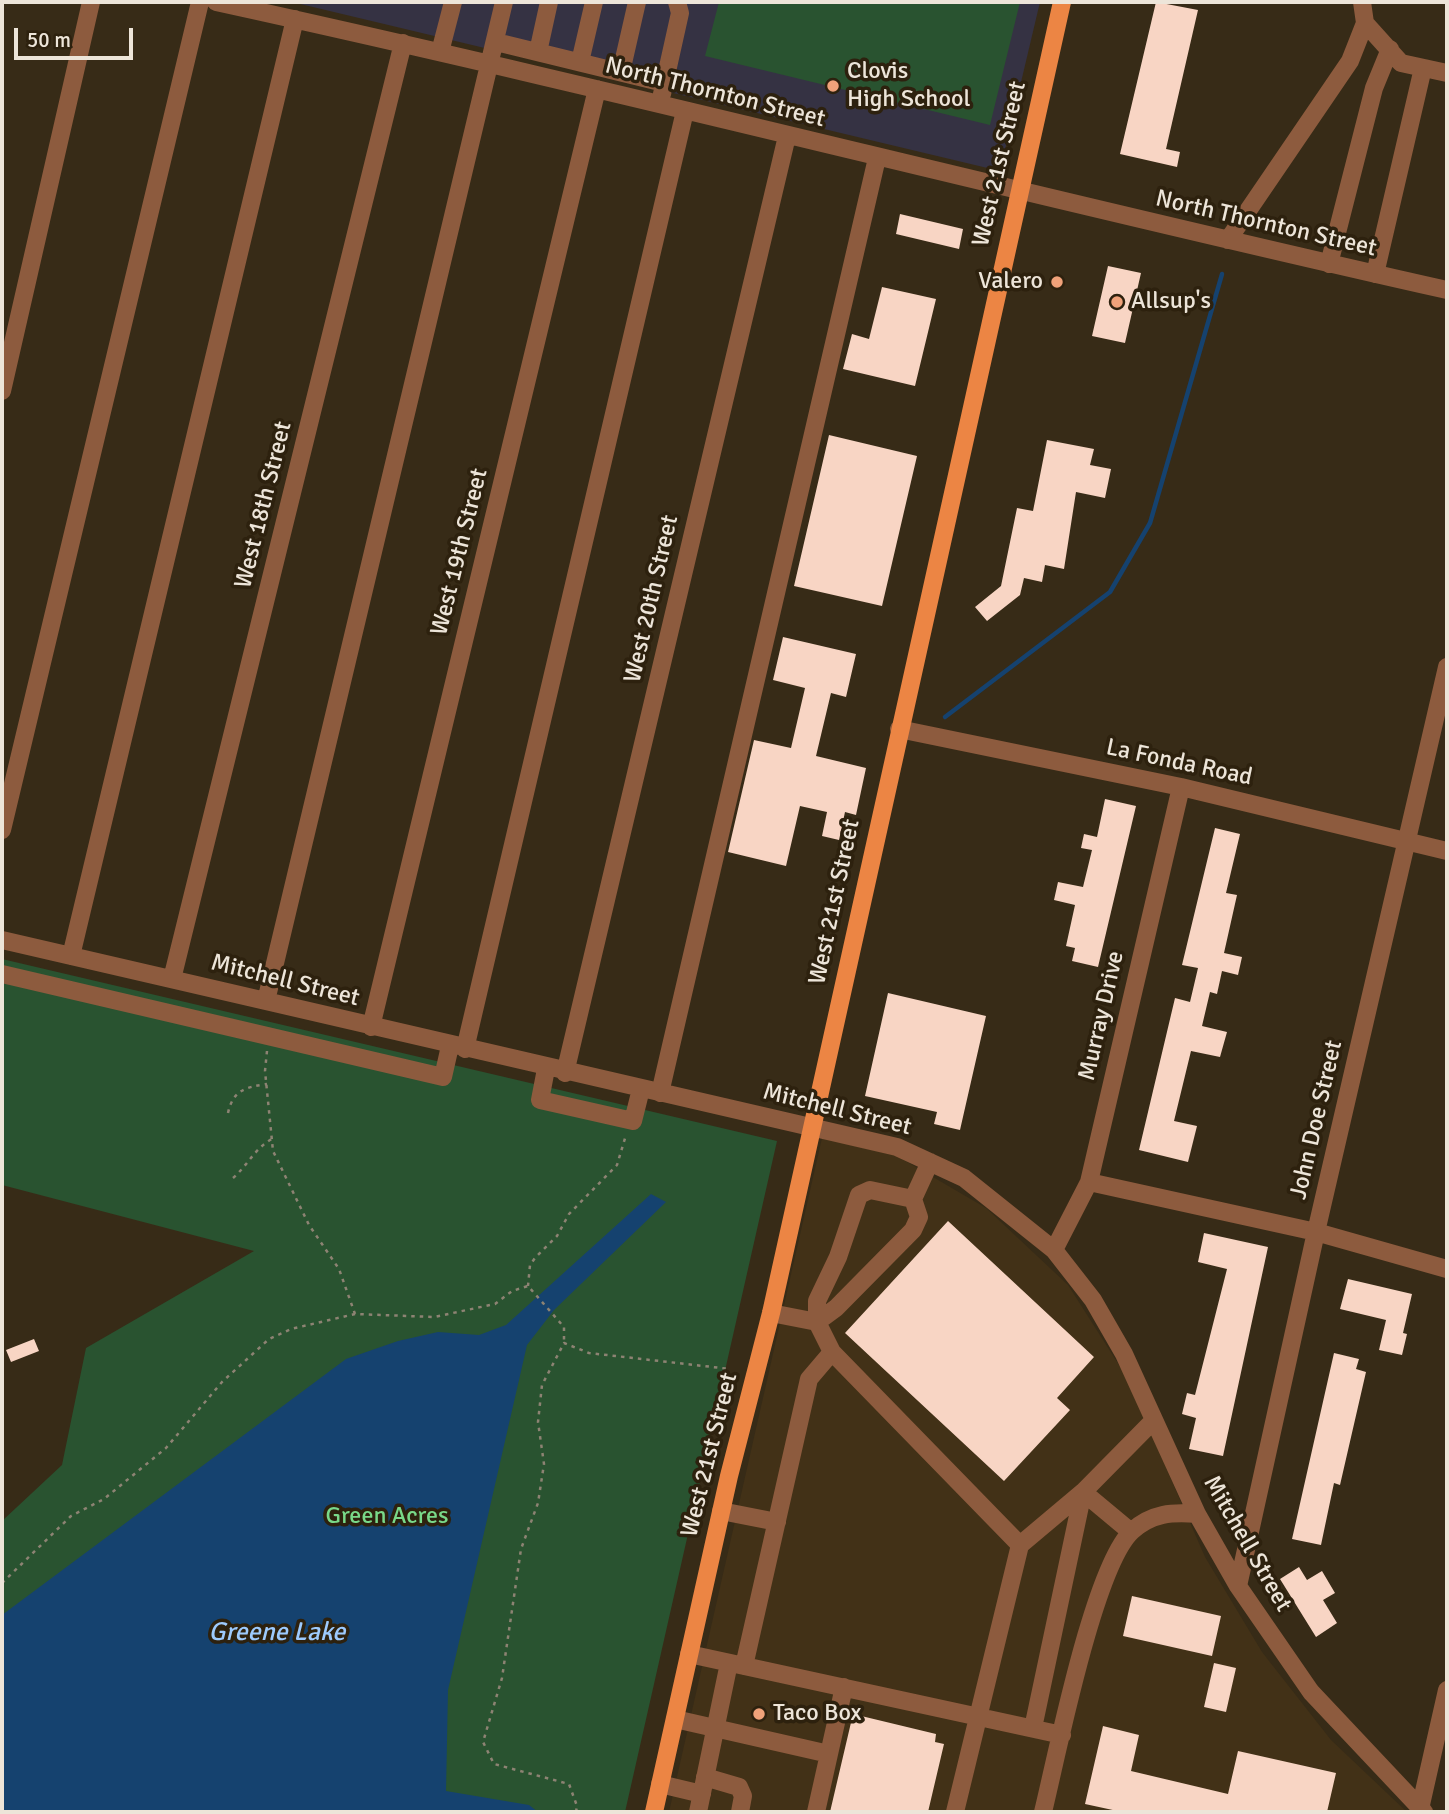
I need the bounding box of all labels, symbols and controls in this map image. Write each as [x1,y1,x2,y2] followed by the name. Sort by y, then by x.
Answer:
[18,14,136,58] scale bar
[27,27,71,53] text: 50 m
[602,52,828,134] street label: North Thornton Street
[847,58,970,114] place label: Clovis High School
[825,78,841,94] marker: Clovis High School
[967,79,1033,249] street label: West 21st Street
[1153,185,1379,263] street label: North Thornton Street
[978,268,1043,296] place label: Valero
[1049,274,1065,290] marker: Valero
[1131,288,1211,316] place label: Allsup's
[1109,294,1125,310] marker: Allsup's
[229,419,299,591] street label: West 18th Street
[425,466,495,638] street label: West 19th Street
[619,513,685,685] street label: West 20th Street
[1103,733,1255,793] street label: La Fonda Road
[803,817,867,987] street label: West 21st Street
[1073,948,1131,1084] street label: Murray Drive
[208,949,362,1013] street label: Mitchell Street
[1285,1038,1349,1202] street label: John Doe Street
[760,1078,914,1142] street label: Mitchell Street
[676,1370,744,1540] street label: West 21st Street
[1197,1471,1297,1617] street label: Mitchell Street
[326,1503,448,1531] park label: Green Acres
[209,1617,345,1649] water label: Greene Lake
[773,1700,862,1728] place label: Taco Box
[751,1706,767,1722] marker: Taco Box

